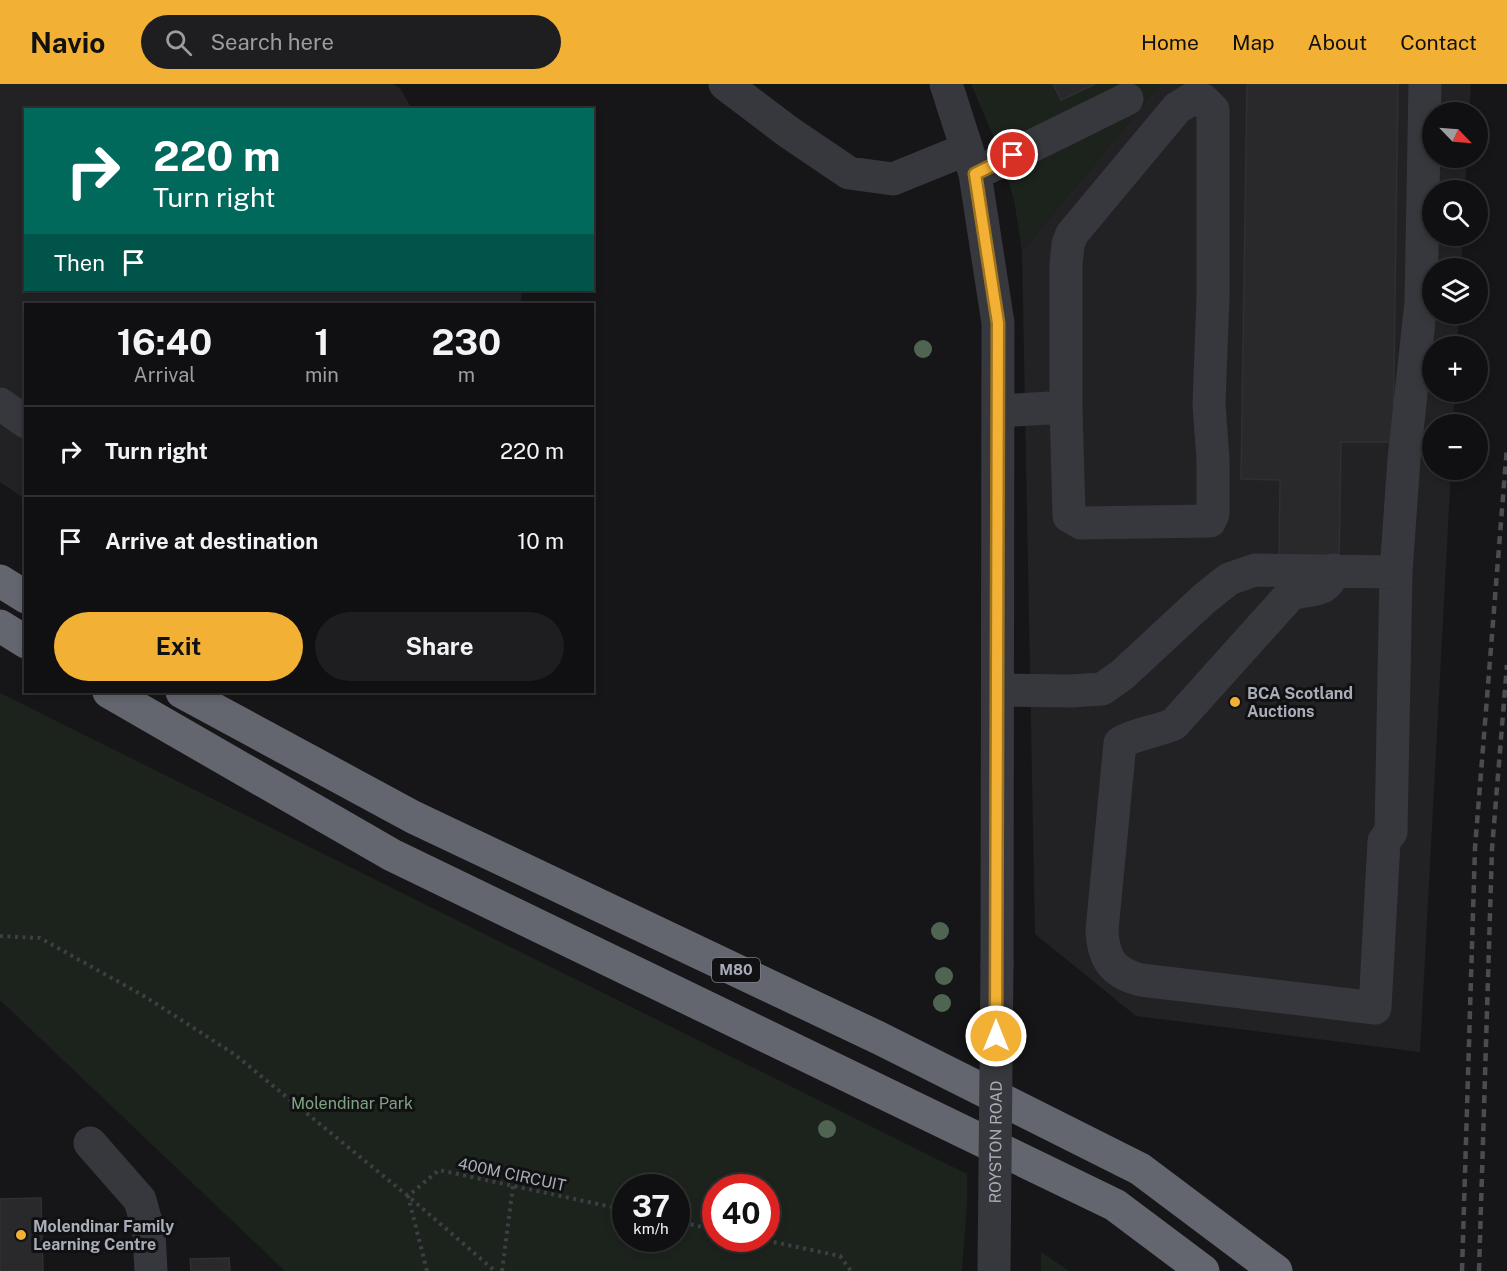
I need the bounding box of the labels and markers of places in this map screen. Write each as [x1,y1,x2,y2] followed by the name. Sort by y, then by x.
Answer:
[987,129,1038,180] pin
[1247,684,1353,721] place label: BCA Scotland Auctions
[1228,695,1242,709] marker: BCA Scotland Auctions
[33,1217,174,1254] place label: Molendinar Family Learning Centre
[14,1228,28,1242] marker: Molendinar Family Learning Centre

